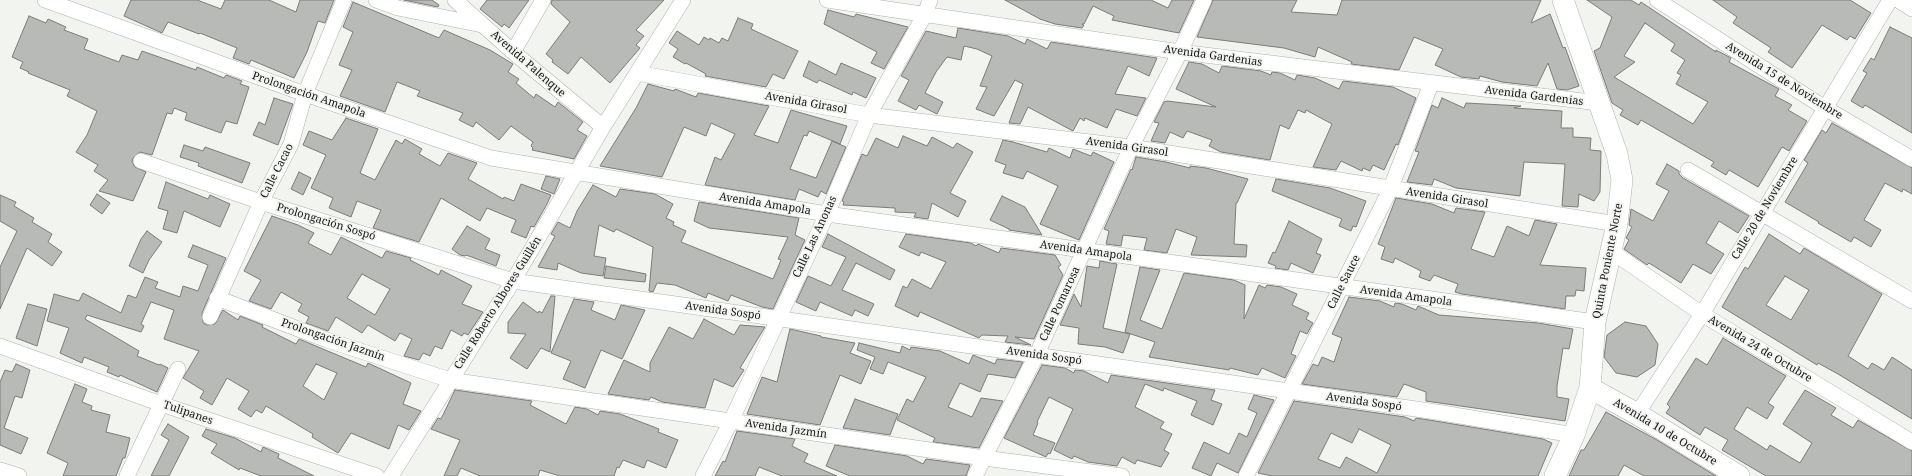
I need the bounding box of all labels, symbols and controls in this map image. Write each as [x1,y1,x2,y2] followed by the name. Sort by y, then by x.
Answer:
[488,28,568,100] street label: Avenida Palenque
[1723,40,1845,122] street label: Avenida 15 de Noviembre
[1163,43,1263,69] street label: Avenida Gardenias
[250,69,368,121] street label: Prolongación Amapola
[1484,83,1584,109] street label: Avenida Gardenias
[764,89,848,117] street label: Avenida Girasol
[1085,135,1169,159] street label: Avenida Girasol
[258,142,296,200] street label: Calle Cacao
[1729,154,1801,262] street label: Calle 20 de Noviembre
[1405,185,1489,211] street label: Avenida Girasol
[718,190,812,218] street label: Avenida Amapola
[790,194,840,280] street label: Calle Las Anonas
[275,201,377,243] street label: Prolongación Sospó
[1590,202,1626,320] street label: Quinta Poniente Norte
[452,234,544,372] street label: Calle Roberto Albores Guillén
[1039,238,1133,264] street label: Avenida Amapola
[1325,253,1363,311] street label: Calle Sauce
[1037,265,1083,343] street label: Calle Pomarosa
[1359,283,1453,309] street label: Avenida Amapola
[684,299,762,323] street label: Avenida Sospó
[1706,313,1814,385] street label: Avenida 24 de Octubre
[279,316,387,364] street label: Prolongación Jazmín
[1005,344,1083,368] street label: Avenida Sospó
[1325,390,1403,414] street label: Avenida Sospó
[1611,396,1719,468] street label: Avenida 10 de Octubre
[161,398,215,428] street label: Tulipanes
[744,417,828,441] street label: Avenida Jazmín

